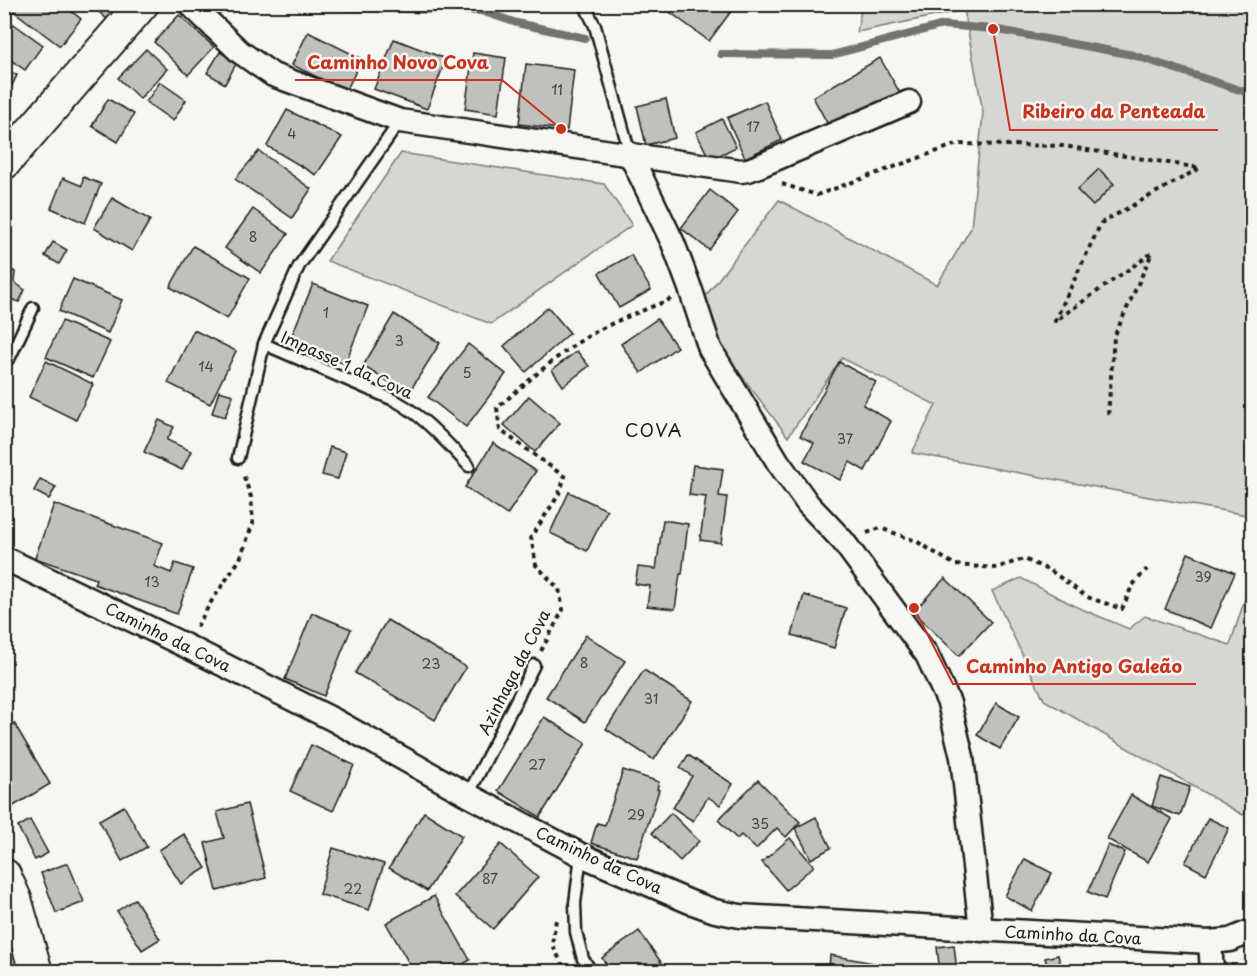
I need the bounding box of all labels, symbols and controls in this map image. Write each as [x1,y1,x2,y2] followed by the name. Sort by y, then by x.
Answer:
[295,44,502,80] callout: Caminho Novo Cova
[307,48,490,75] text: Caminho Novo Cova
[551,79,563,100] house number: 11
[1010,94,1218,130] callout: Ribeiro da Penteada
[1022,97,1206,124] text: Ribeiro da Penteada
[746,116,760,137] house number: 17
[287,123,297,144] house number: 4
[249,226,257,247] house number: 8
[323,302,329,323] house number: 1
[278,324,417,404] street label: Impasse 1 da Cova
[394,330,404,351] house number: 3
[198,356,214,377] house number: 14
[462,362,472,383] house number: 5
[625,416,683,443] district label: COVA
[837,428,854,449] house number: 37
[1194,566,1212,587] house number: 39
[144,571,160,592] house number: 13
[102,595,235,677] street label: Caminho da Cova
[471,604,555,738] street label: Azinhaga da Cova
[953,648,1196,684] callout: Caminho Antigo Galeão
[580,652,588,673] house number: 8
[966,652,1182,679] text: Caminho Antigo Galeão
[422,653,440,674] house number: 23
[644,688,658,709] house number: 31
[528,754,546,775] house number: 27
[627,804,645,825] house number: 29
[751,813,769,834] house number: 35
[532,819,667,899] street label: Caminho da Cova
[482,868,498,889] house number: 87
[344,878,362,899] house number: 22
[1004,918,1142,950] street label: Caminho da Cova

